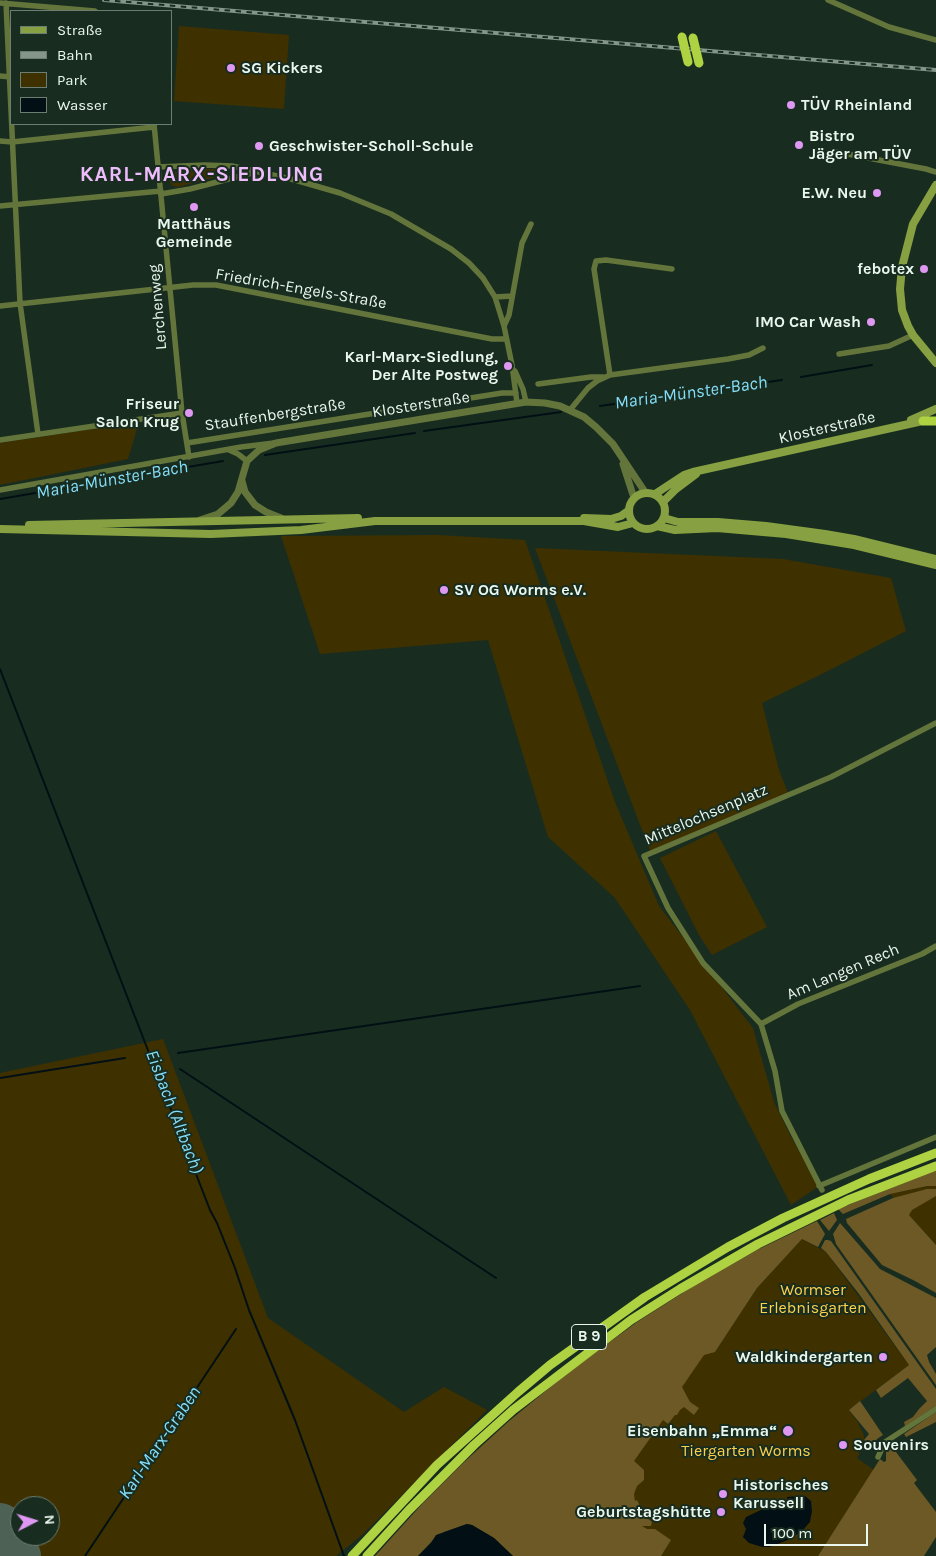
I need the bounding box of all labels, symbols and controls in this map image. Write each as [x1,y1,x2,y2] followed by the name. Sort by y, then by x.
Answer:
[10,10,172,125] legend
[57,21,102,39] text: Straße
[57,46,93,64] text: Bahn
[241,58,323,78] place label: SG Kickers
[225,62,237,74] marker: SG Kickers
[57,71,87,89] text: Park
[801,95,912,115] place label: TÜV Rheinland
[57,96,107,114] text: Wasser
[785,99,797,111] marker: TÜV Rheinland
[809,126,911,164] place label: Bistro Jäger am TÜV
[269,136,473,156] place label: Geschwister-Scholl-Schule
[793,139,805,151] marker: Bistro Jäger am TÜV
[253,140,265,152] marker: Geschwister-Scholl-Schule
[78,162,326,188] district label: KARL-MARX-SIEDLUNG
[802,183,867,203] place label: E.W. Neu
[871,187,883,199] marker: E.W. Neu
[188,201,200,213] marker: Matthäus Gemeinde
[156,214,232,252] place label: Matthäus Gemeinde
[857,259,914,279] place label: febotex
[145,263,171,351] street label: Lerchenweg
[918,263,930,275] marker: febotex
[214,264,388,314] street label: Friedrich-Engels-Straße
[755,312,861,332] place label: IMO Car Wash
[865,316,877,328] marker: IMO Car Wash
[345,347,498,385] place label: Karl-Marx-Siedlung, Der Alte Postweg
[502,360,514,372] marker: Karl-Marx-Siedlung, Der Alte Postweg
[613,372,769,414] water label: Maria-Münster-Bach
[371,388,471,422] street label: Klosterstraße
[95,394,179,432] place label: Friseur Salon Krug
[203,394,347,436] street label: Stauffenbergstraße
[183,407,195,419] marker: Friseur Salon Krug
[777,408,877,448] street label: Klosterstraße
[34,456,190,504] water label: Maria-Münster-Bach
[454,580,586,600] place label: SV OG Worms e.V.
[438,584,450,596] marker: SV OG Worms e.V.
[641,780,771,850] street label: Mittelochsenplatz
[784,940,902,1004] street label: Am Langen Rech
[140,1047,208,1177] water label: Eisbach (Altbach)
[759,1280,867,1318] park label: Wormser Erlebnisgarten
[572,1324,606,1350] road number: B 9
[736,1347,873,1367] place label: Waldkindergarten
[877,1351,889,1363] marker: Waldkindergarten
[114,1382,206,1504] water label: Karl-Marx-Graben
[627,1421,777,1441] place label: Eisenbahn „Emma“
[781,1424,795,1438] marker: Eisenbahn „Emma“
[853,1435,929,1455] place label: Souvenirs
[837,1439,849,1451] marker: Souvenirs
[681,1441,811,1461] park label: Tiergarten Worms
[733,1475,829,1513] place label: Historisches Karussell
[717,1488,729,1500] marker: Historisches Karussell
[10,1496,60,1546] north arrow
[576,1502,711,1522] place label: Geburtstagshütte
[715,1506,727,1518] marker: Geburtstagshütte
[41,1514,58,1525] text: N
[766,1514,870,1546] scale bar
[772,1524,812,1542] text: 100 m

